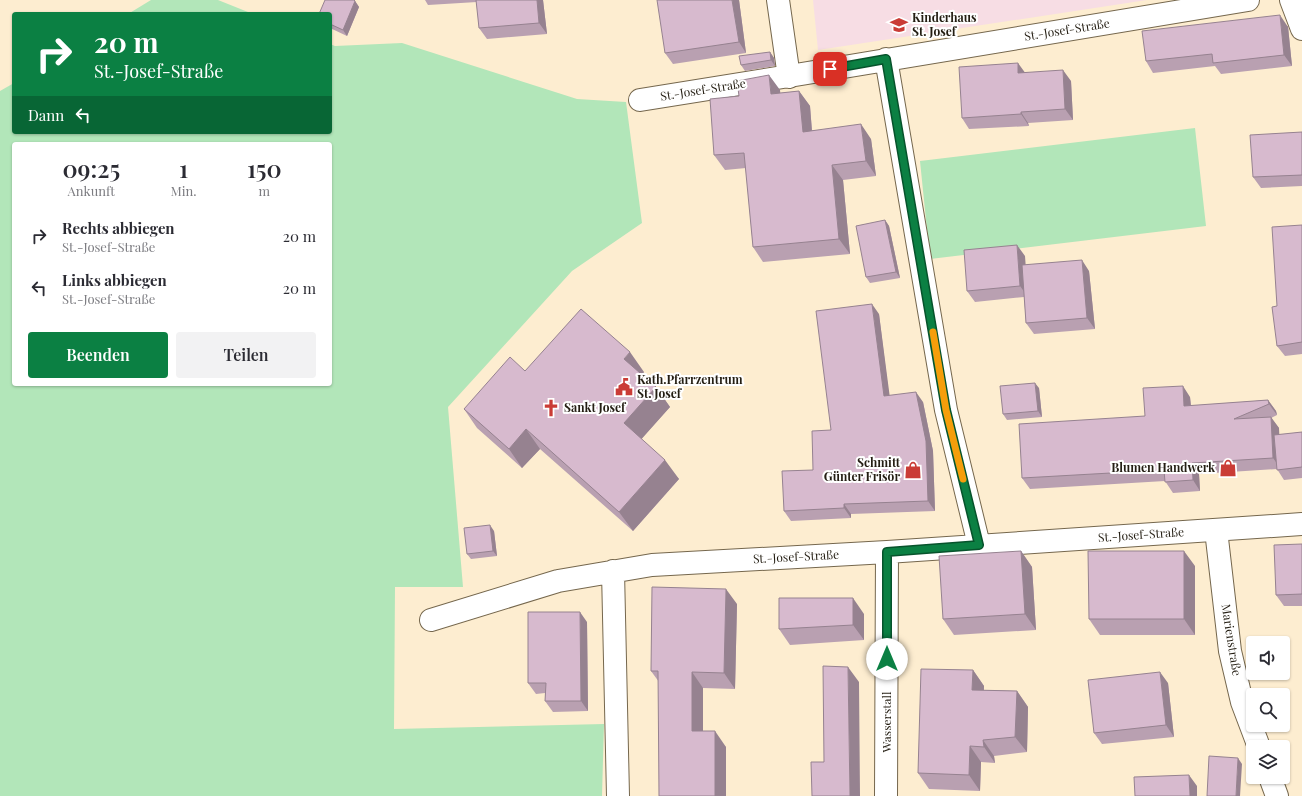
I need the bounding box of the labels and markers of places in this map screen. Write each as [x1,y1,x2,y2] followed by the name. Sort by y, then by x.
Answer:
[912,9,977,39] place label: Kinderhaus St. Josef
[889,15,909,35] school or university icon: Kinderhaus St. Josef
[813,52,847,86] pin
[637,371,743,401] place label: Kath.Pfarrzentrum St. Josef
[614,377,634,397] public building icon: Kath.Pfarrzentrum St. Josef
[541,398,561,418] church icon: Sankt Josef
[564,399,627,415] place label: Sankt Josef
[824,454,901,484] place label: Schmitt Günter Frisör
[1218,458,1238,478] shop icon: Blumen Handwerk
[1111,459,1216,475] place label: Blumen Handwerk
[903,460,923,480] shop icon: Schmitt Günter Frisör

